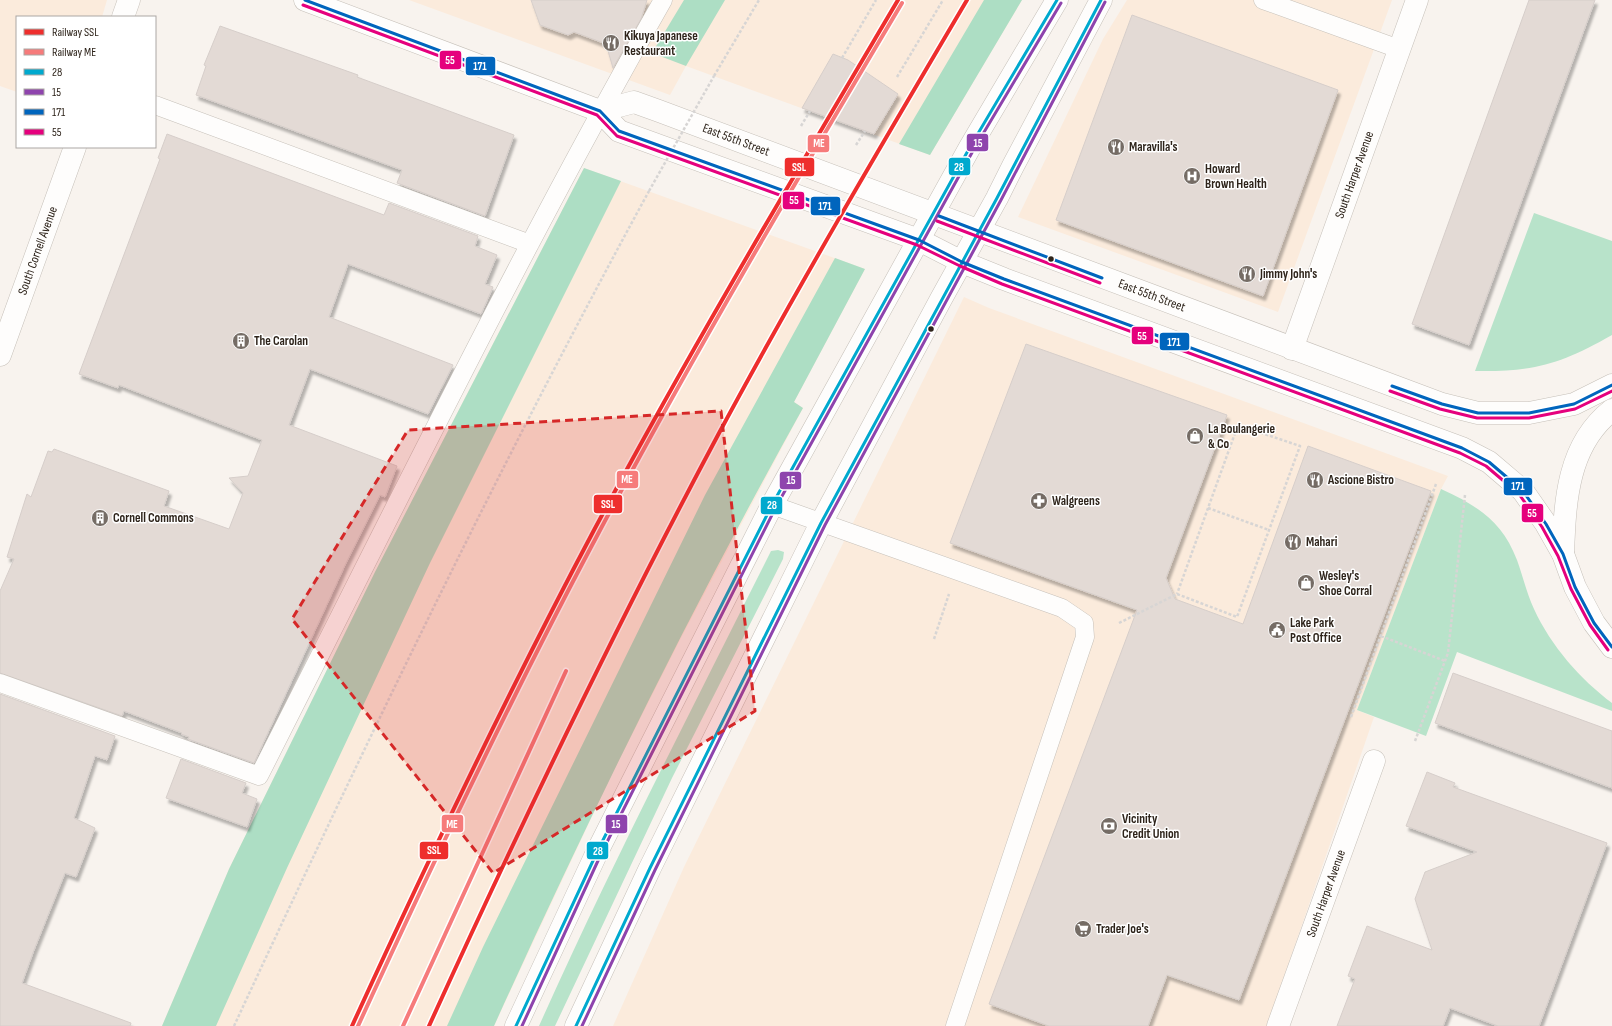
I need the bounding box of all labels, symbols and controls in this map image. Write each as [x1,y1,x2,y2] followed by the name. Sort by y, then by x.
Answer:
[16,16,156,148] legend
[52,25,99,40] text: Railway SSL
[624,28,698,59] place label: Kikuya Japanese Restaurant
[601,33,621,53] restaurant icon: Kikuya Japanese Restaurant
[52,45,96,60] text: Railway ME
[439,50,462,70] line badge: 55
[445,54,455,67] text: 55
[465,56,496,76] line badge: 171
[473,60,487,73] text: 171
[52,65,62,80] text: 28
[52,85,61,100] text: 15
[52,105,66,120] text: 171
[700,120,772,160] street label: East 55th Street
[52,125,62,140] text: 55
[1331,129,1377,221] street label: South Harper Avenue
[966,133,989,152] line badge: 15
[807,134,830,153] line badge: ME
[813,137,825,150] text: ME
[973,137,983,150] text: 15
[1106,137,1126,157] restaurant icon: Maravilla's
[1129,139,1178,155] place label: Maravilla's
[784,157,815,177] line badge: SSL
[948,157,971,176] line badge: 28
[792,161,807,174] text: SSL
[954,161,964,174] text: 28
[1205,161,1267,192] place label: Howard Brown Health
[1182,166,1202,186] hospital icon: Howard Brown Health
[782,191,805,210] line badge: 55
[789,194,799,207] text: 55
[810,196,841,216] line badge: 171
[818,200,832,213] text: 171
[14,204,61,297] street label: South Cornell Avenue
[1046,254,1056,264] unlabelled marker
[1237,264,1257,284] restaurant icon: Jimmy John's
[1259,266,1317,282] place label: Jimmy John's
[1116,276,1188,315] street label: East 55th Street
[926,324,936,334] unlabelled marker
[1131,326,1154,345] line badge: 55
[1137,330,1147,343] text: 55
[231,331,251,351] building icon: The Carolan
[1159,332,1190,351] line badge: 171
[254,333,308,349] place label: The Carolan
[1167,336,1181,349] text: 171
[1208,421,1275,452] place label: La Boulangerie & Co
[1185,426,1205,446] shop icon: La Boulangerie & Co
[616,470,639,489] line badge: ME
[1305,470,1325,490] restaurant icon: Ascione Bistro
[779,471,802,490] line badge: 15
[1327,472,1394,488] place label: Ascione Bistro
[621,473,633,486] text: ME
[786,474,796,487] text: 15
[1503,477,1533,496] line badge: 171
[1511,480,1525,493] text: 171
[1029,491,1049,511] pharmacy icon: Walgreens
[1052,493,1100,509] place label: Walgreens
[593,494,623,514] line badge: SSL
[760,496,783,515] line badge: 28
[601,498,616,511] text: SSL
[767,499,777,512] text: 28
[1521,503,1544,523] line badge: 55
[1527,507,1537,520] text: 55
[90,508,110,528] building icon: Cornell Commons
[113,510,194,526] place label: Cornell Commons
[1283,532,1303,552] restaurant icon: Mahari
[1306,534,1338,550] place label: Mahari
[1319,568,1372,599] place label: Wesley's Shoe Corral
[1296,573,1316,593] shop icon: Wesley's Shoe Corral
[1290,615,1342,646] place label: Lake Park Post Office
[1267,620,1287,640] public building icon: Lake Park Post Office
[1122,811,1180,842] place label: Vicinity Credit Union
[441,814,464,833] line badge: ME
[605,814,628,834] line badge: 15
[1099,816,1119,836] bank icon: Vicinity Credit Union
[446,818,458,831] text: ME
[611,818,621,831] text: 15
[419,841,449,860] line badge: SSL
[586,841,609,860] line badge: 28
[427,844,442,857] text: SSL
[593,845,603,858] text: 28
[1303,848,1349,939] street label: South Harper Avenue
[1073,919,1093,939] supermarket icon: Trader Joe's
[1096,921,1149,937] place label: Trader Joe's

